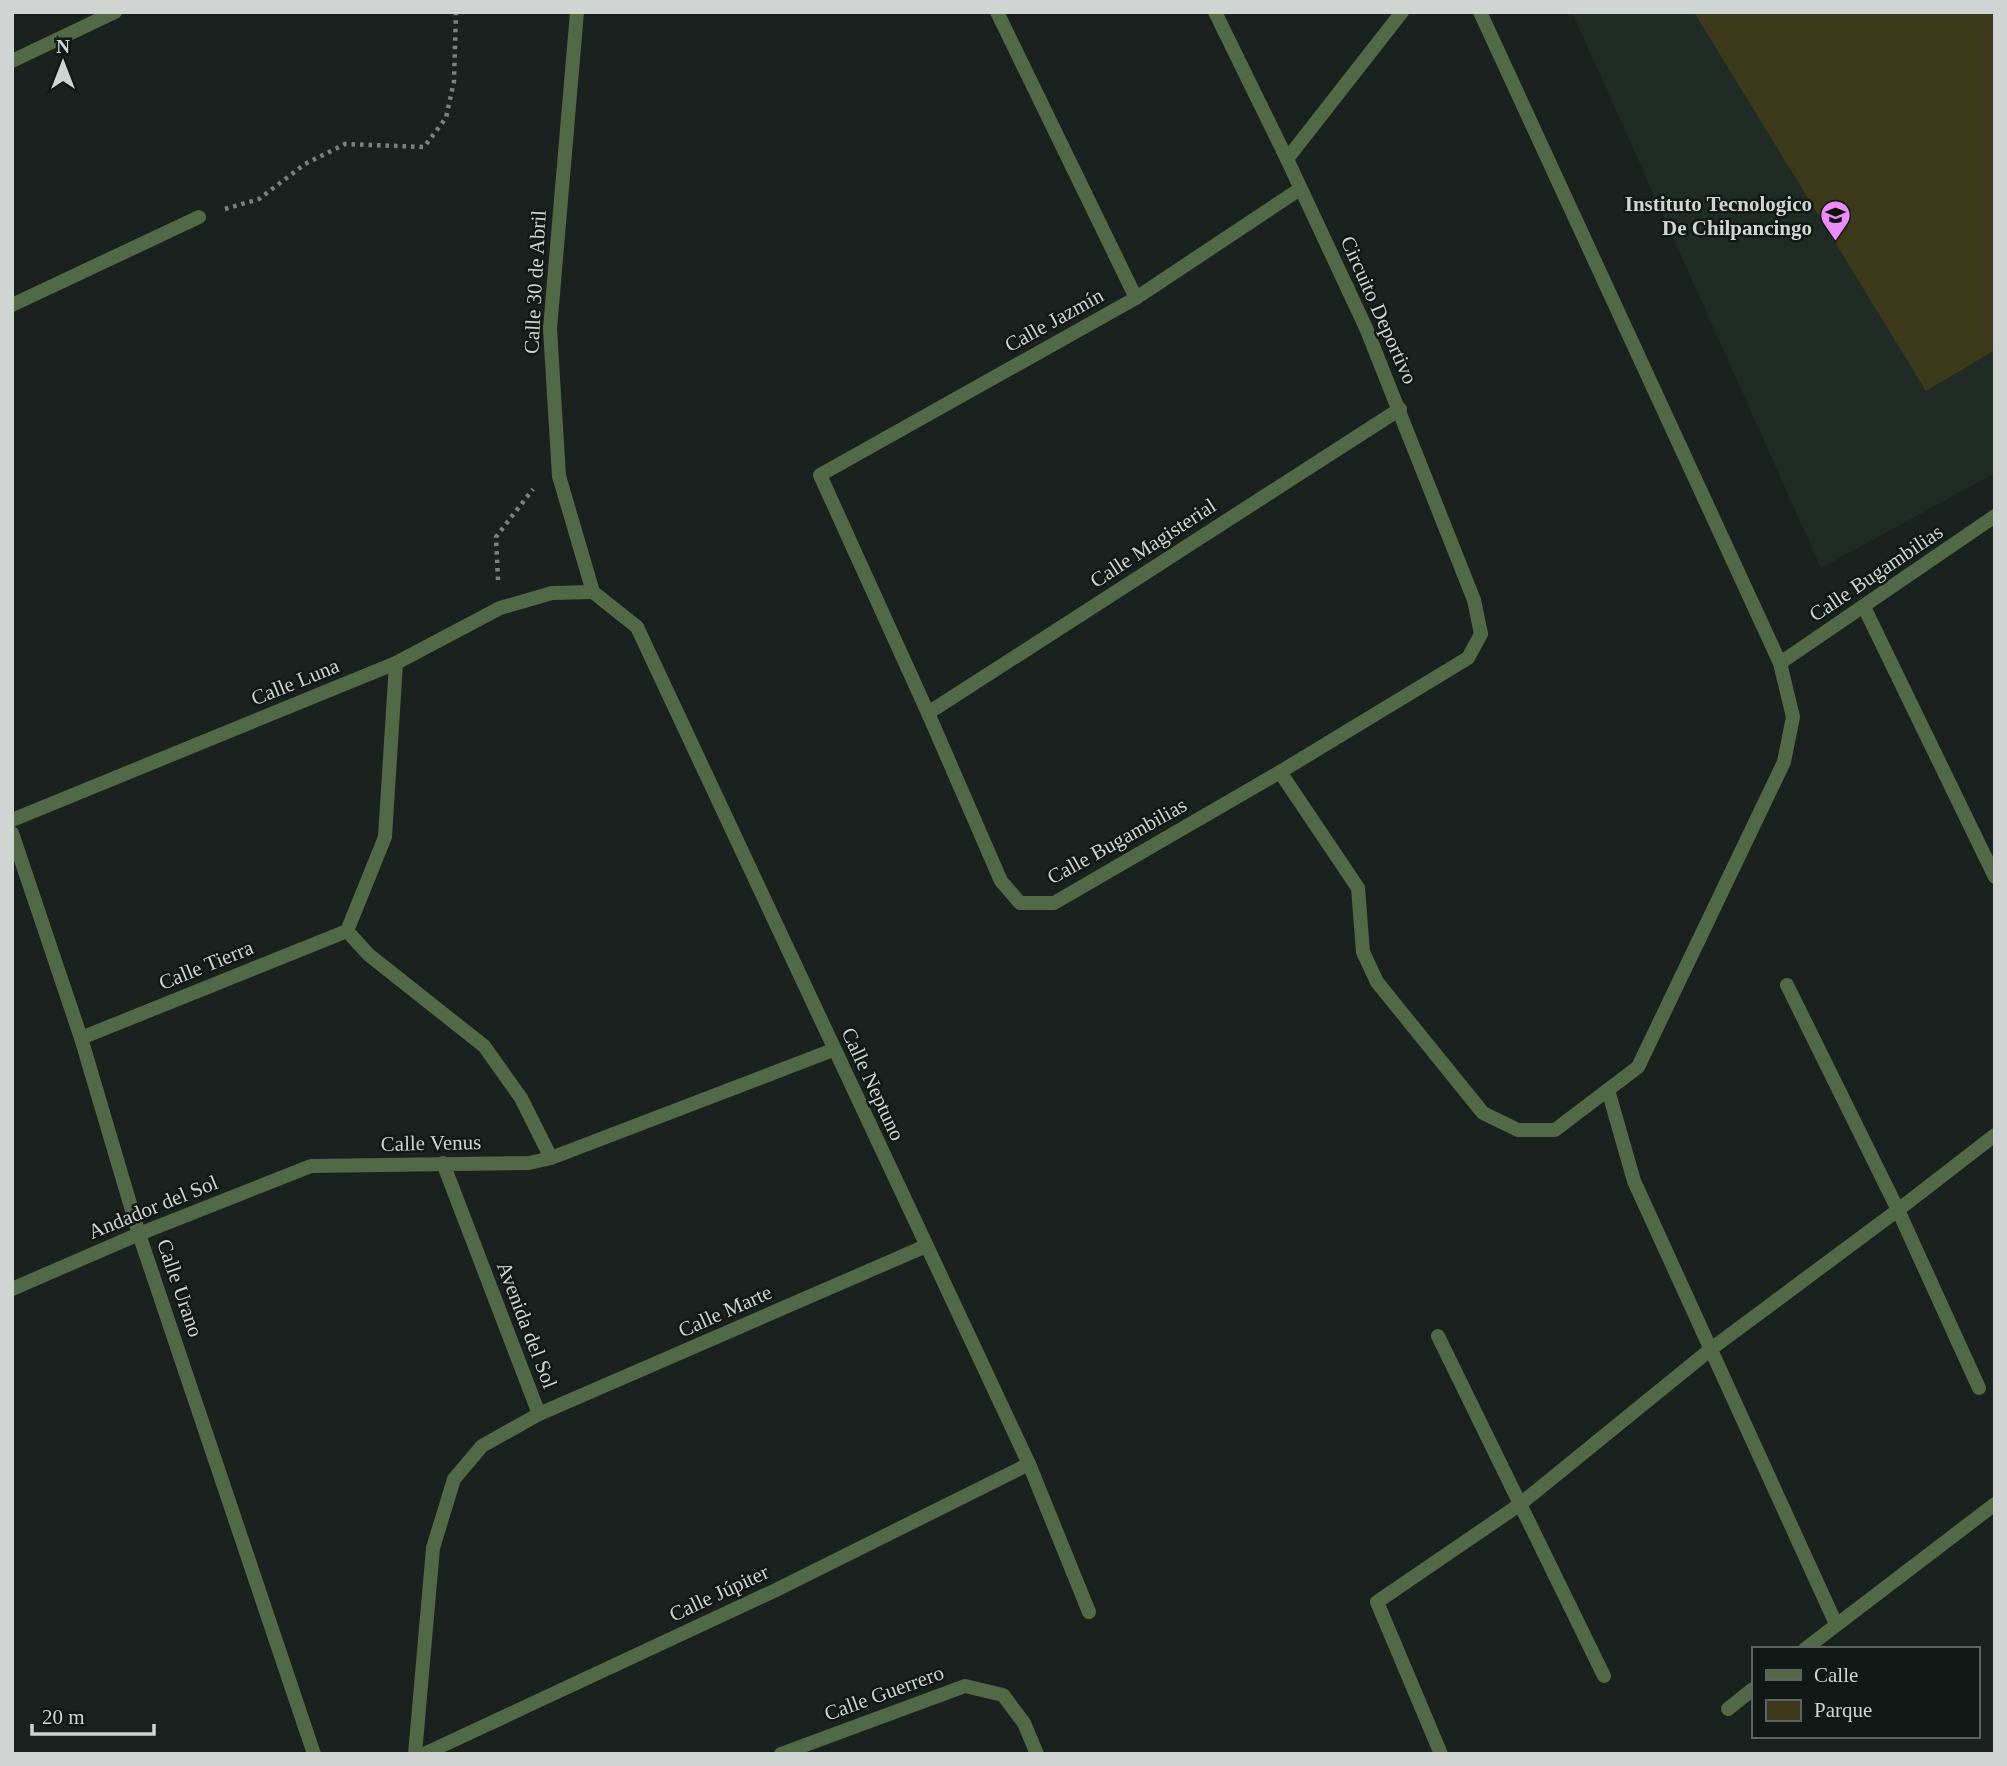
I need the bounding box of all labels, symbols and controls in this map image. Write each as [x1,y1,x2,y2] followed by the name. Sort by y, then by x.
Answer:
[28,28,98,98] north arrow
[56,36,70,57] text: N
[1625,192,1812,240] place label: Instituto Tecnologico De Chilpancingo
[1818,199,1852,243] school or university icon: Instituto Tecnologico De Chilpancingo
[519,209,551,355] street label: Calle 30 de Abril
[1336,232,1422,388] street label: Circuito Deportivo
[1000,283,1108,357] street label: Calle Jazmín
[1086,493,1221,593] street label: Calle Magisterial
[1805,520,1947,626] street label: Calle Bugambilias
[248,653,343,710] street label: Calle Luna
[1043,793,1191,889] street label: Calle Bugambilias
[155,935,257,995] street label: Calle Tierra
[836,1024,910,1144] street label: Calle Neptuno
[381,1130,481,1156] street label: Calle Venus
[85,1170,221,1244] street label: Andador del Sol
[152,1236,208,1340] street label: Calle Urano
[492,1258,562,1392] street label: Avenida del Sol
[675,1280,775,1342] street label: Calle Marte
[666,1560,772,1626] street label: Calle Júpiter
[1752,1647,1979,1738] legend
[821,1660,947,1726] street label: Calle Guerrero
[1814,1663,1858,1687] text: Calle
[32,1692,154,1736] scale bar
[1814,1698,1872,1722] text: Parque
[42,1705,85,1729] text: 20 m

